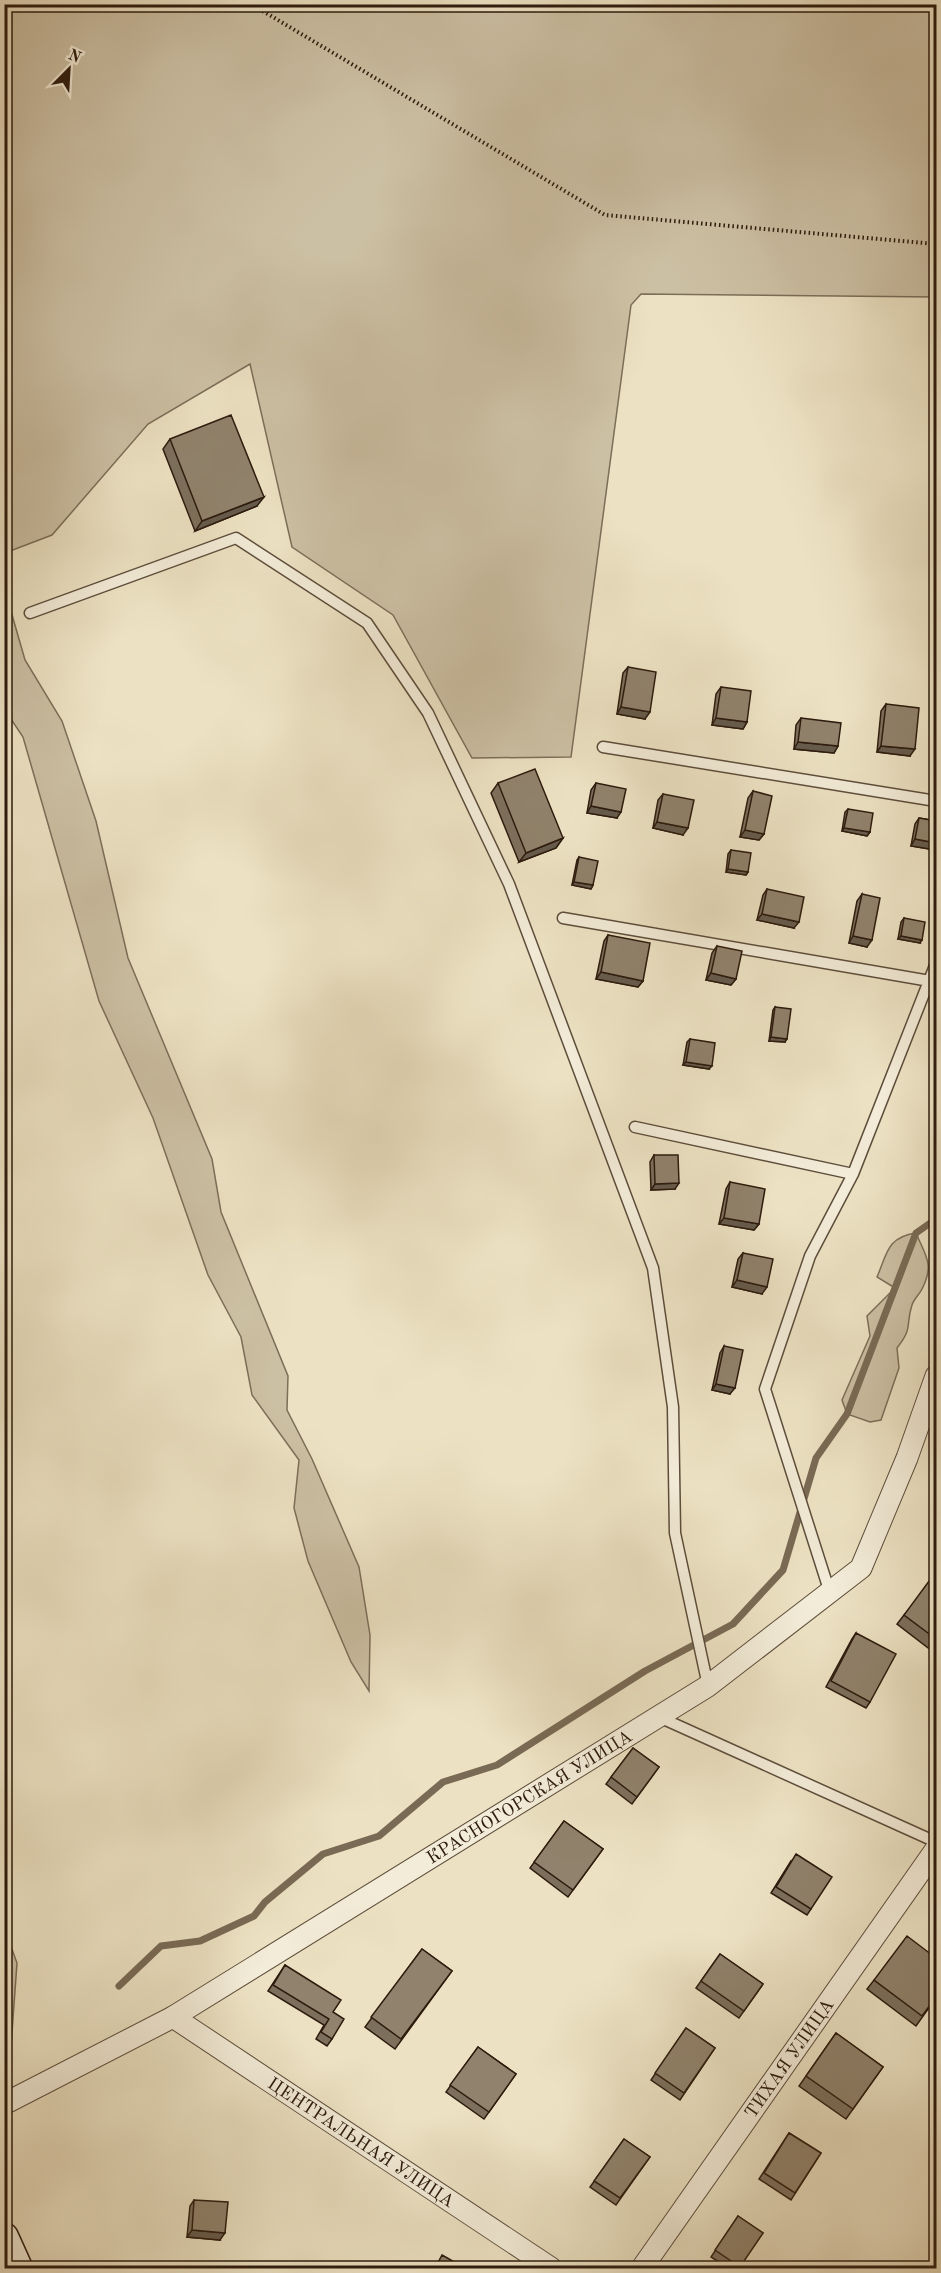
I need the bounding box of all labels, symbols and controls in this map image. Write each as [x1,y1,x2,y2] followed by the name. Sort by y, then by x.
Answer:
[39,39,99,99] north arrow
[65,47,84,67] text: N
[424,1727,636,1868] street label: КРАСНОГОРСКАЯ УЛИЦА
[742,1996,838,2122] street label: ТИХАЯ УЛИЦА
[264,2075,457,2211] street label: ЦЕНТРАЛЬНАЯ УЛИЦА

